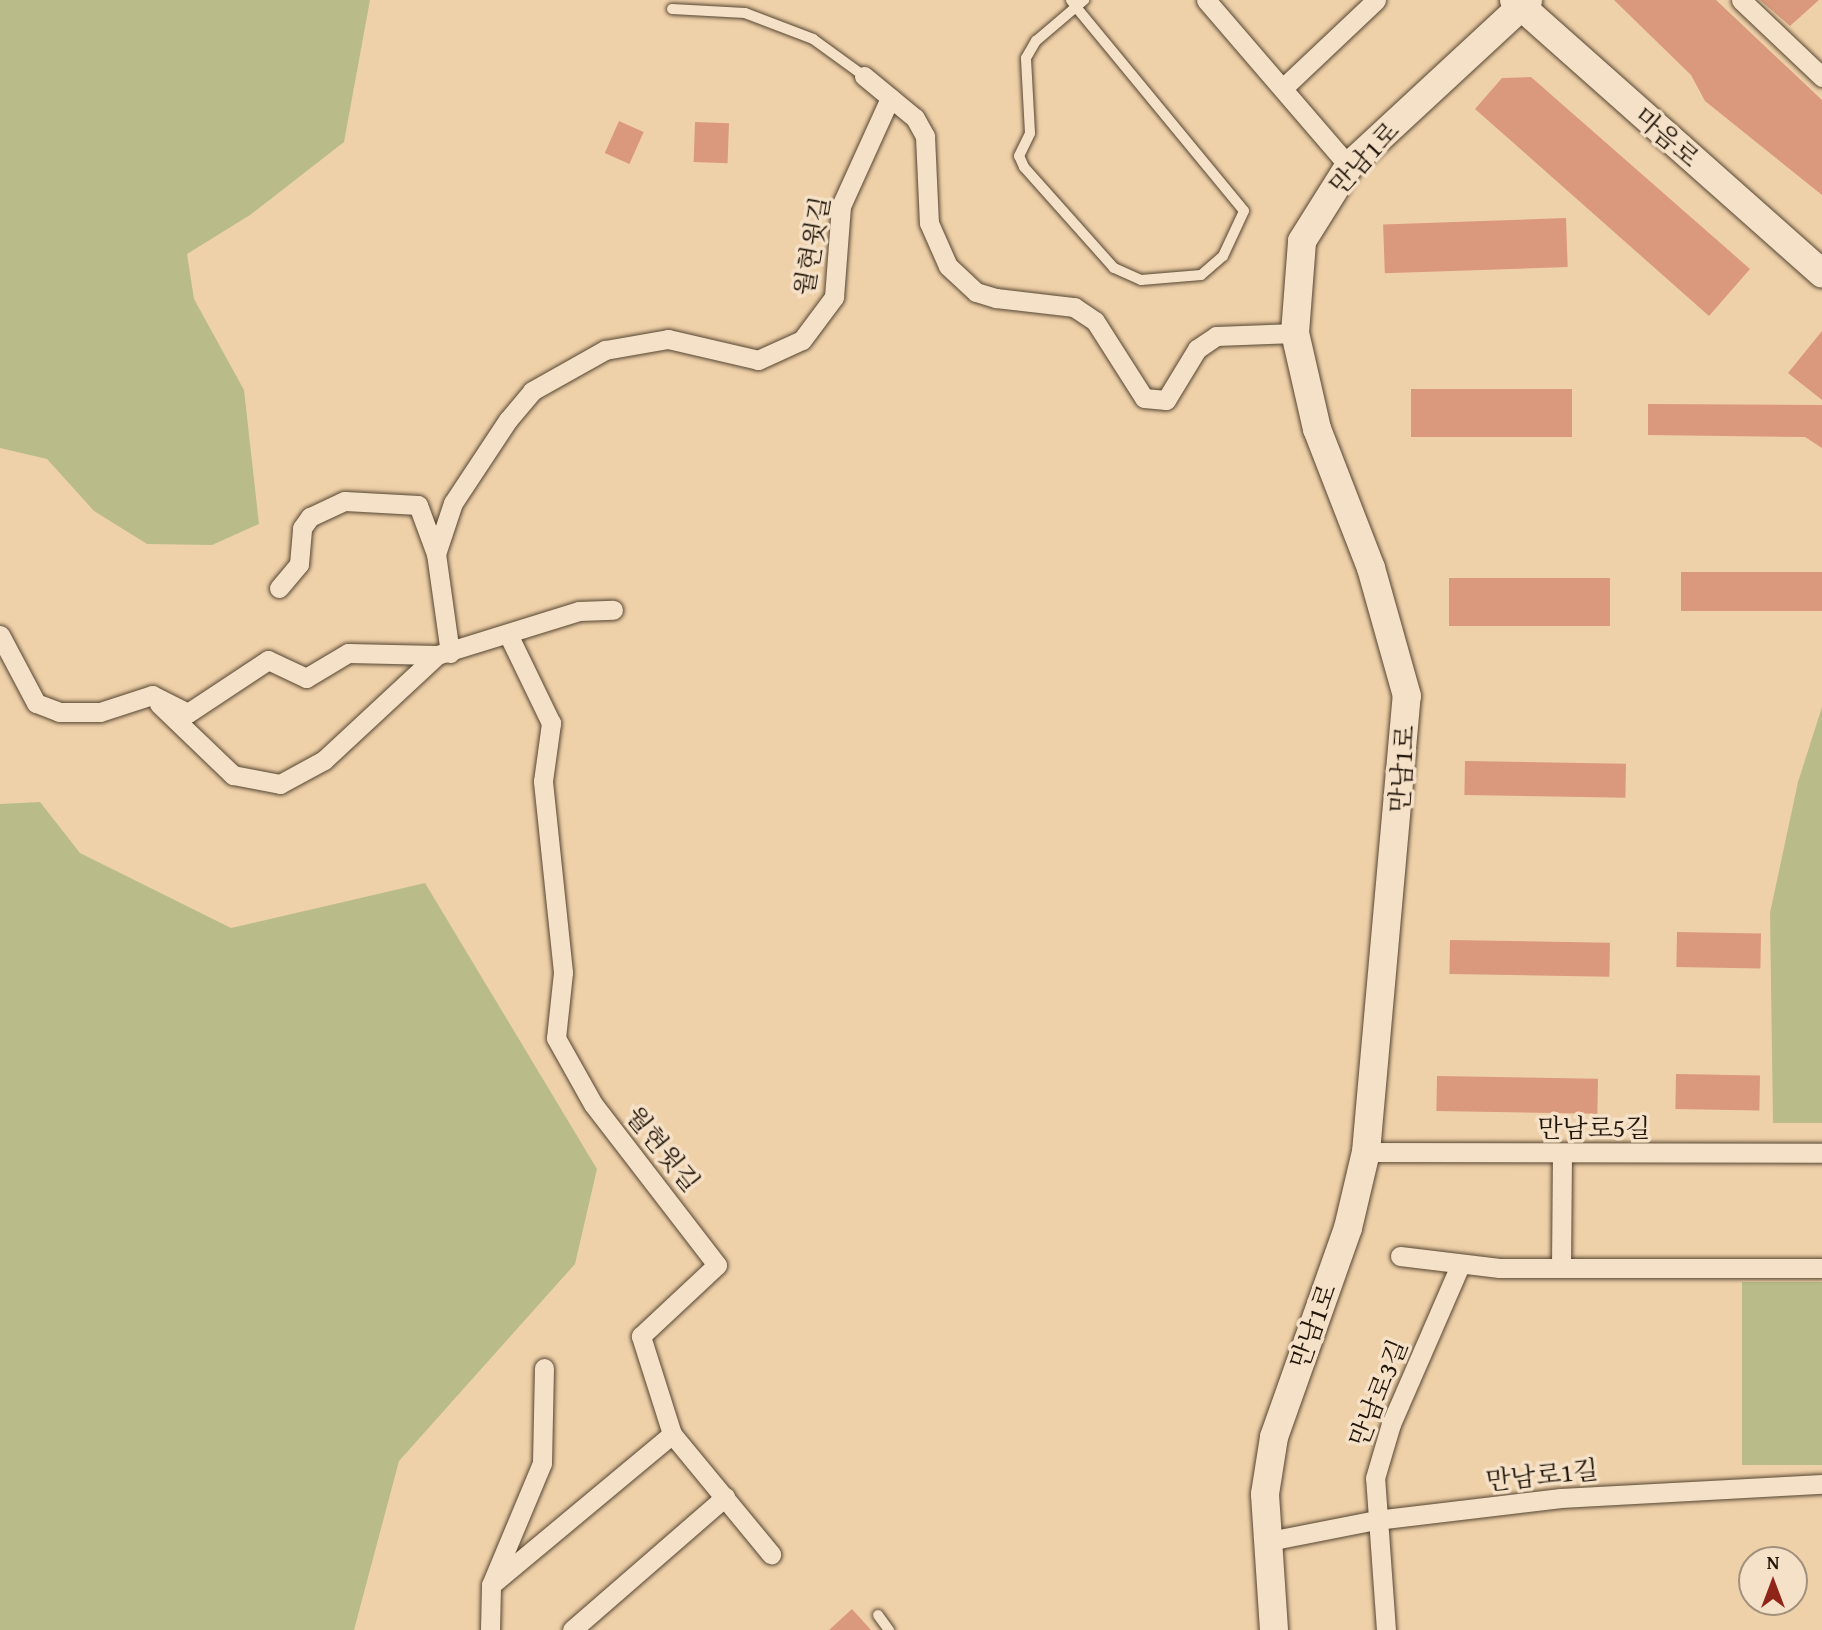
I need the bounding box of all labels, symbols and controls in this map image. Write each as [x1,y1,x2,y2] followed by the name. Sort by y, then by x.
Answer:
[1628,101,1706,173] street label: 마음로
[1323,115,1405,201] street label: 만남1로
[788,194,836,298] street label: 월현윗길
[1383,724,1421,814] street label: 만남1로
[619,1100,707,1198] street label: 월현윗길
[1538,1112,1650,1144] street label: 만남로5길
[1283,1279,1343,1373] street label: 만남1로
[1342,1335,1414,1451] street label: 만남로3길
[1484,1454,1600,1496] street label: 만남로1길
[1738,1546,1808,1616] north arrow
[1767,1548,1779,1576] text: N

